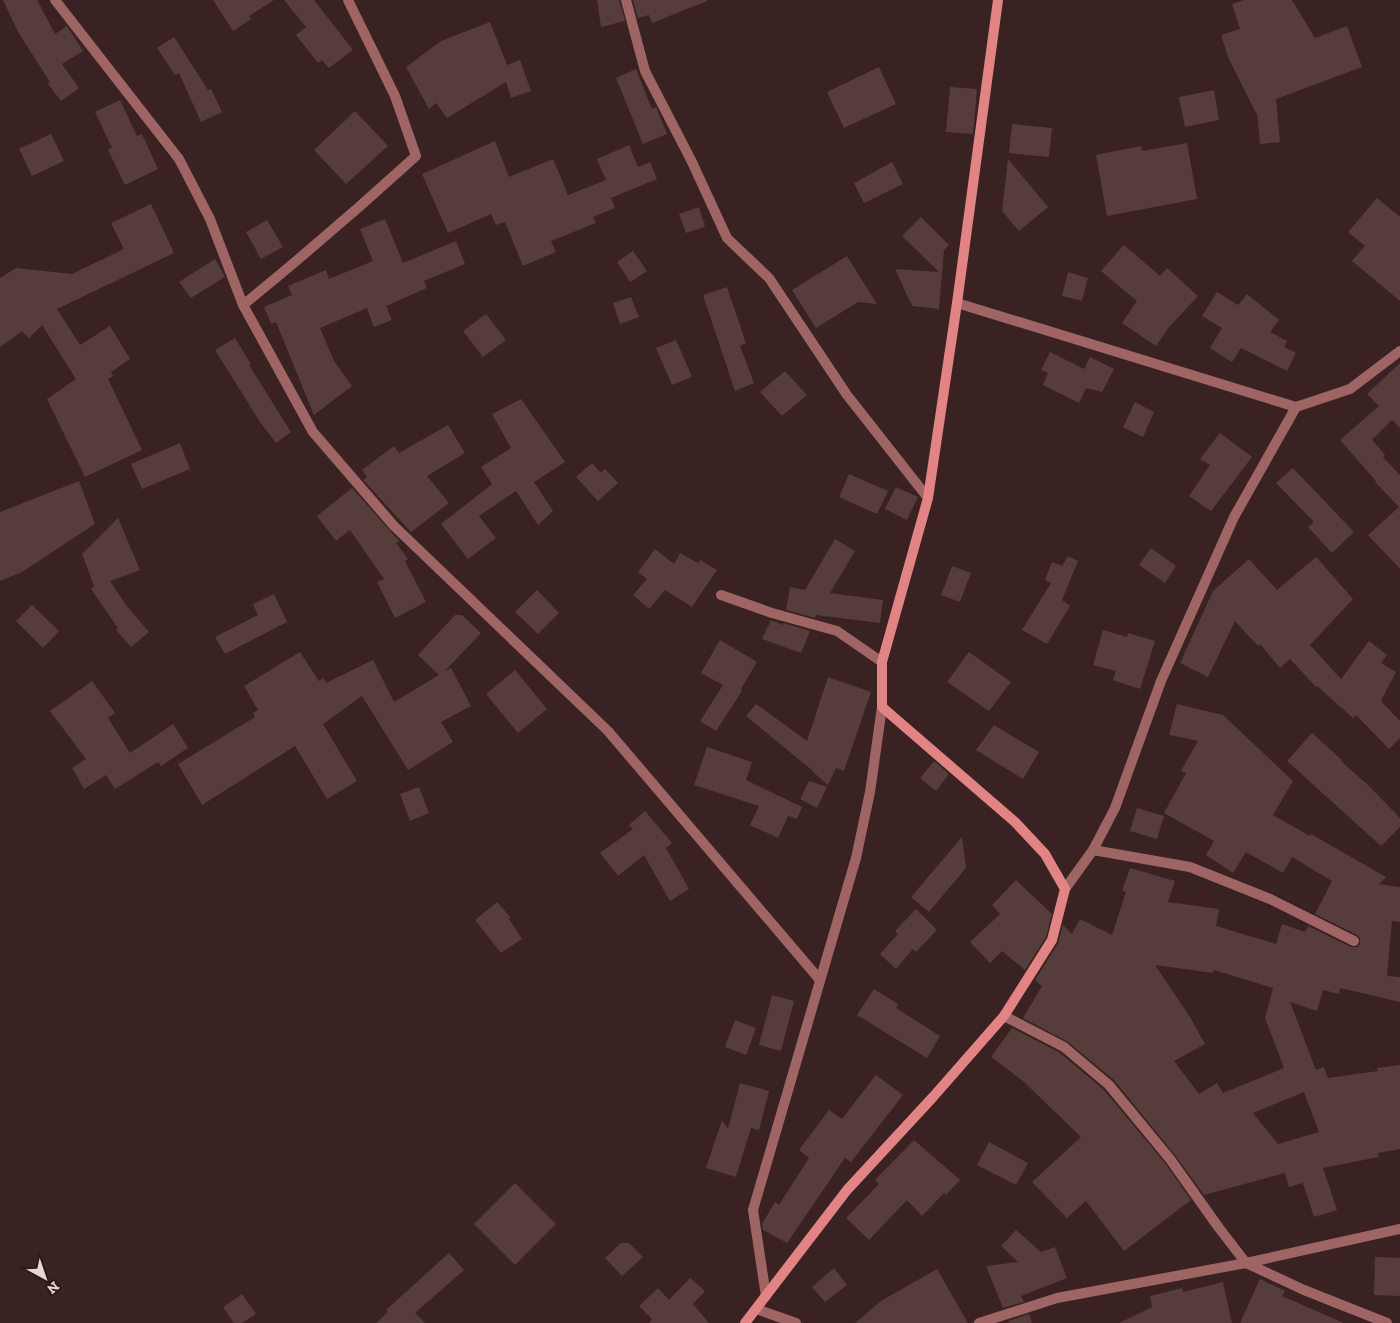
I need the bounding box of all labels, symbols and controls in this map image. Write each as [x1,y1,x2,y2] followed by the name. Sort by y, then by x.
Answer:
[20,1253,70,1303] north arrow
[43,1278,63,1298] text: N

